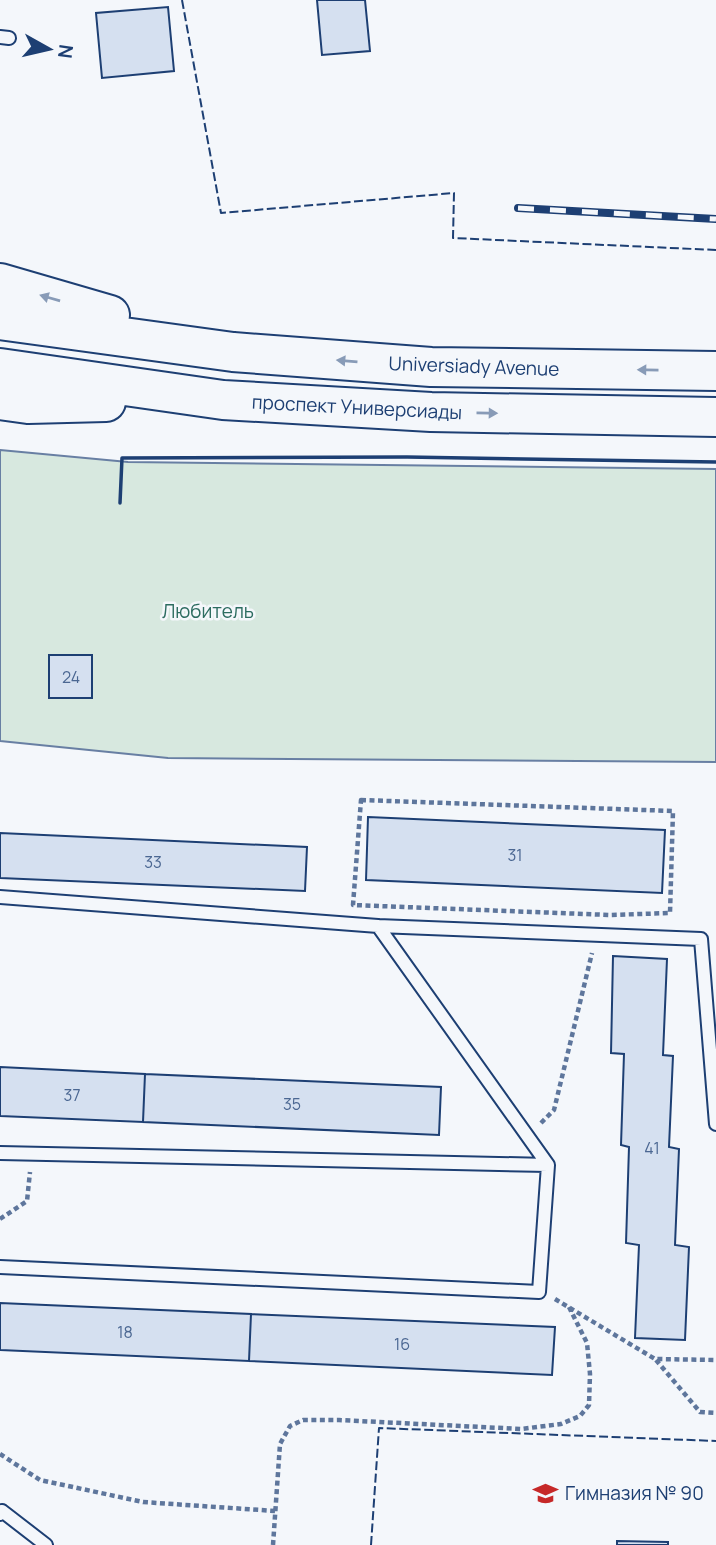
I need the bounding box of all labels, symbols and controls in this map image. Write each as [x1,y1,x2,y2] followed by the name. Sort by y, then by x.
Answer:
[14,14,84,84] north arrow
[52,43,80,60] text: N
[39,292,60,302] one-way arrow
[388,350,560,382] street label: Universiady Avenue
[336,355,358,366] one-way arrow
[637,364,659,376] one-way arrow
[251,389,463,425] street label: проспект Универсиады
[476,407,498,419] one-way arrow
[162,598,254,624] park label: Любитель
[62,666,80,688] house number: 24
[507,844,523,866] house number: 31
[144,851,162,873] house number: 33
[64,1084,80,1106] house number: 37
[283,1093,301,1115] house number: 35
[644,1137,660,1159] house number: 41
[117,1321,133,1343] house number: 18
[394,1333,410,1355] house number: 16
[531,1479,559,1507] school or university icon: Гимназия № 90
[565,1480,704,1506] place label: Гимназия № 90

